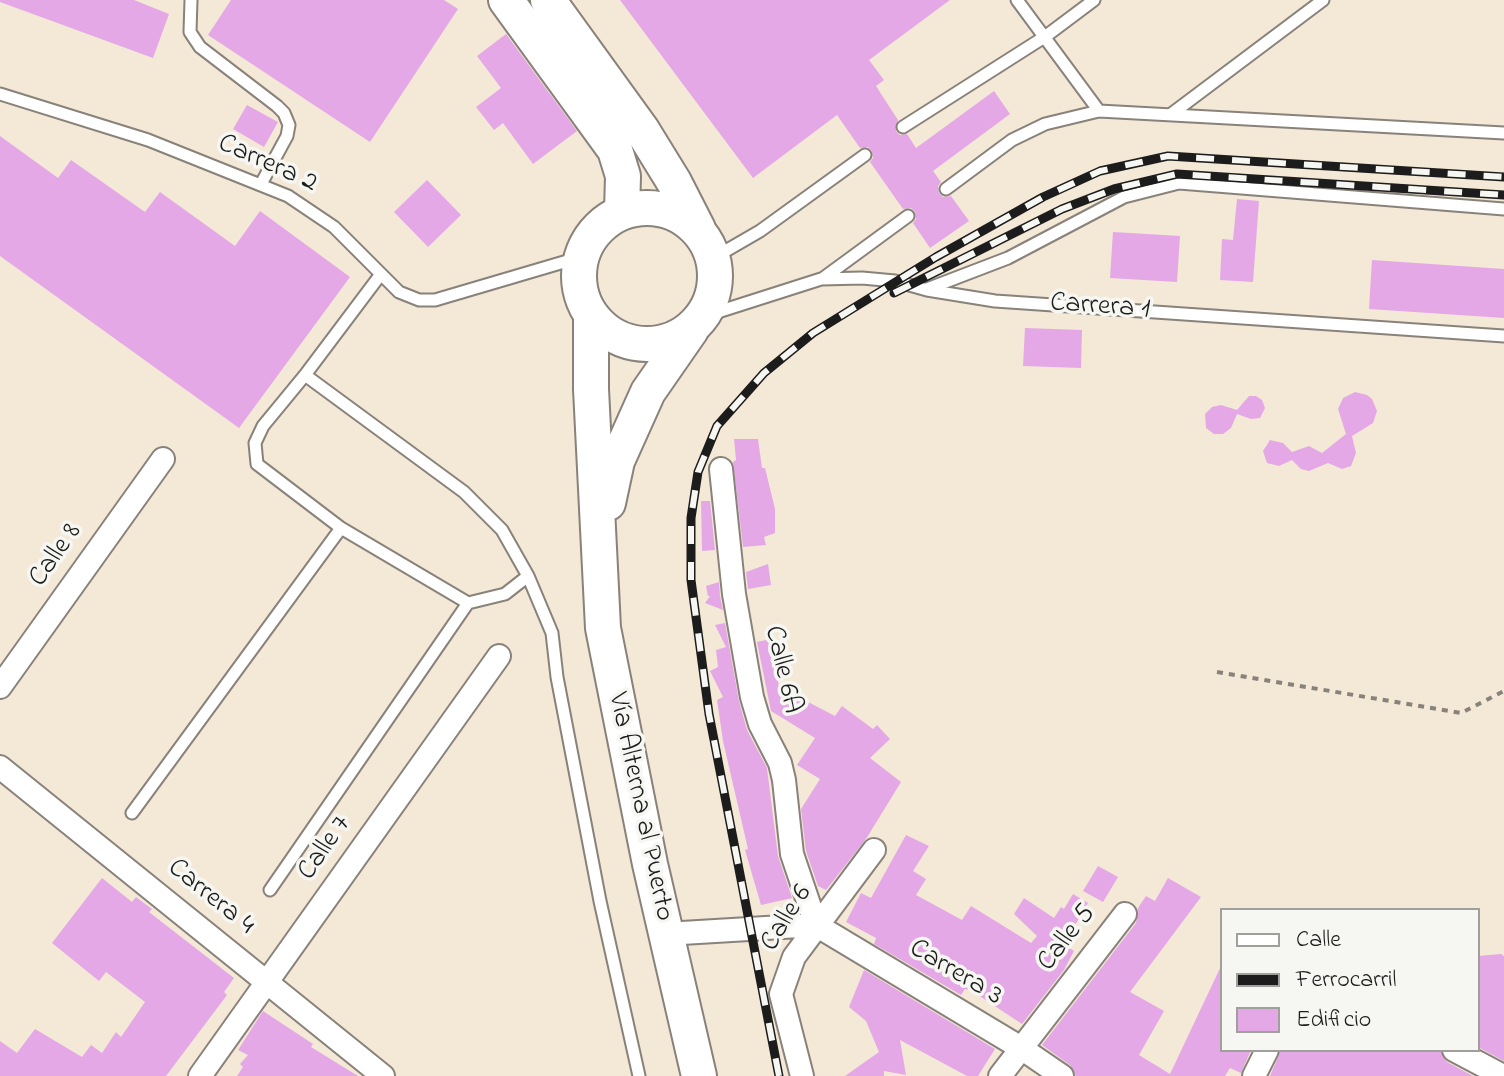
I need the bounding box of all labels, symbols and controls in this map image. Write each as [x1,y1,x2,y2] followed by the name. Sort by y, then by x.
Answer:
[212,128,322,202] street label: Carrera 2
[1049,288,1151,328] street label: Carrera 1
[23,518,91,594] street label: Calle 8
[755,623,807,717] street label: Calle 6A
[598,690,680,924] street label: Vía Alterna al Puerto
[292,810,360,888] street label: Calle 7
[160,853,260,943] street label: Carrera 4
[755,880,821,958] street label: Calle 6
[1032,899,1104,979] street label: Calle 5
[1220,908,1480,1052] legend
[1296,923,1341,958] text: Calle
[902,933,1008,1015] street label: Carrera 3
[1296,963,1397,998] text: Ferrocarril
[1296,1003,1371,1038] text: Edificio

